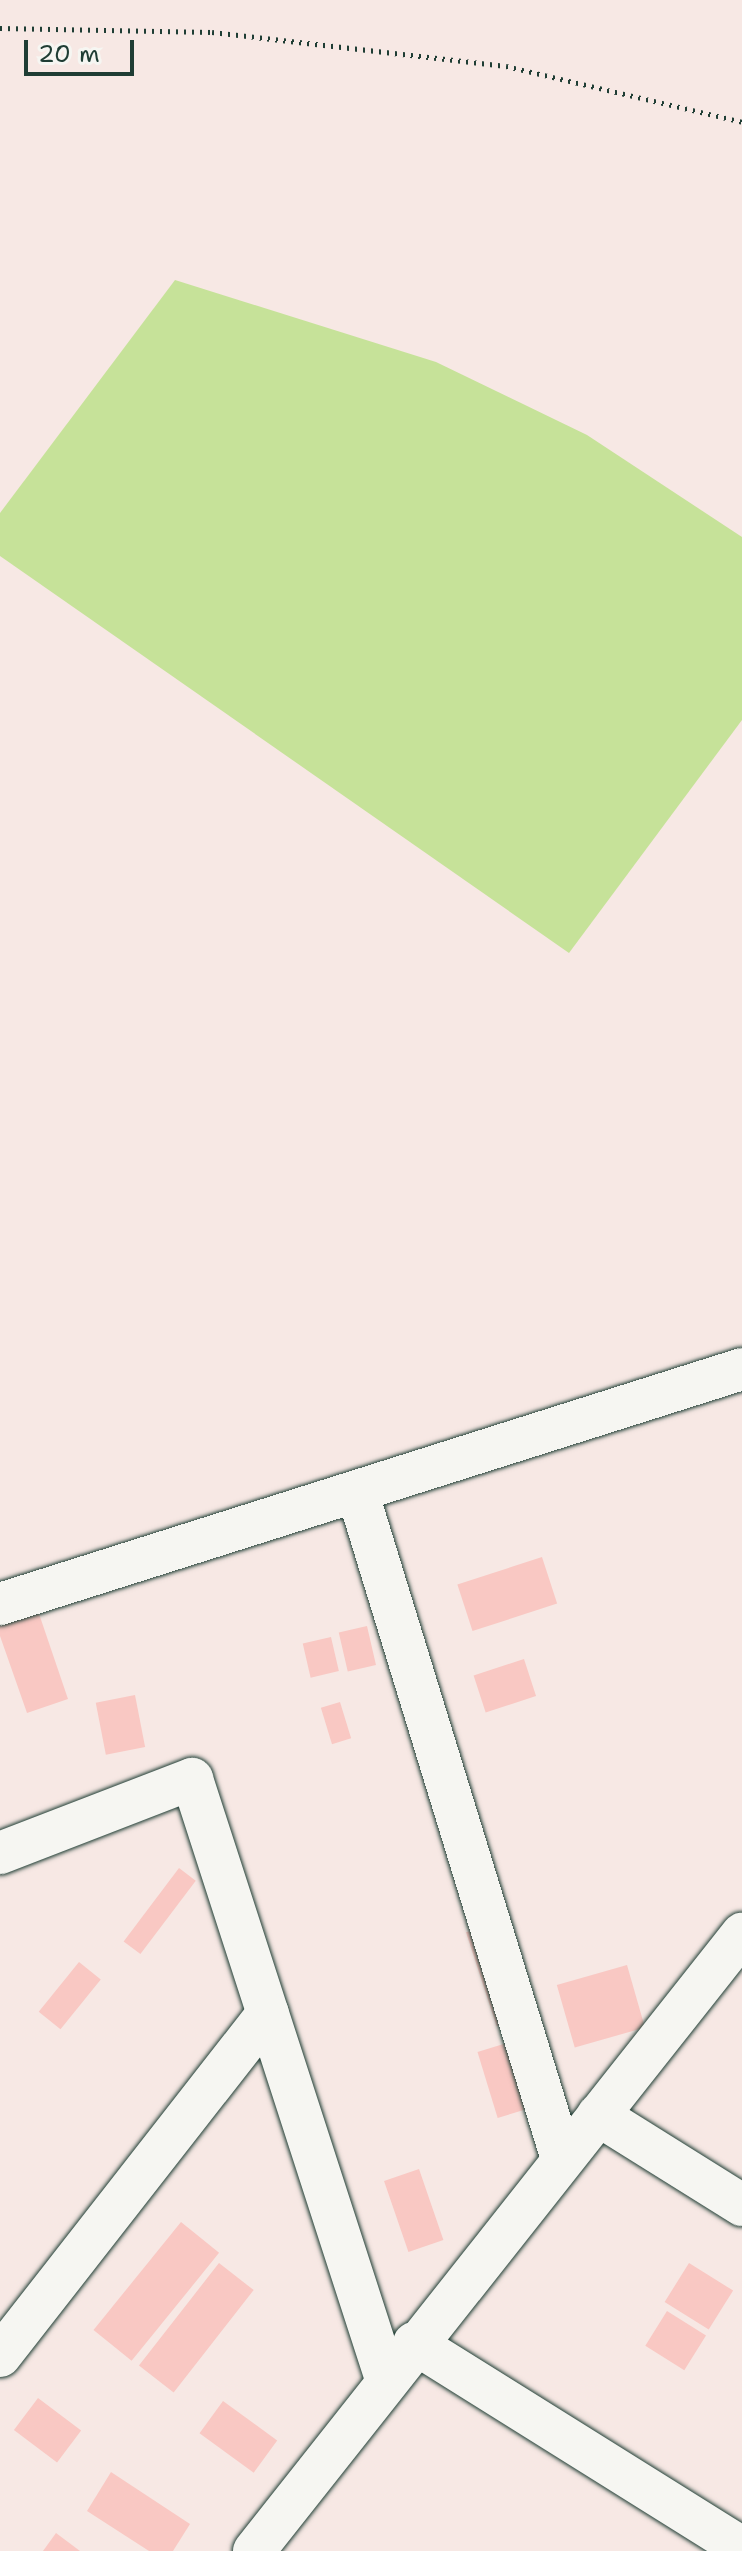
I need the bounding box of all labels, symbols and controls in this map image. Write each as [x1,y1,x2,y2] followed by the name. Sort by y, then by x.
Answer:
[28,24,138,74] scale bar
[38,38,100,70] text: 20 m

